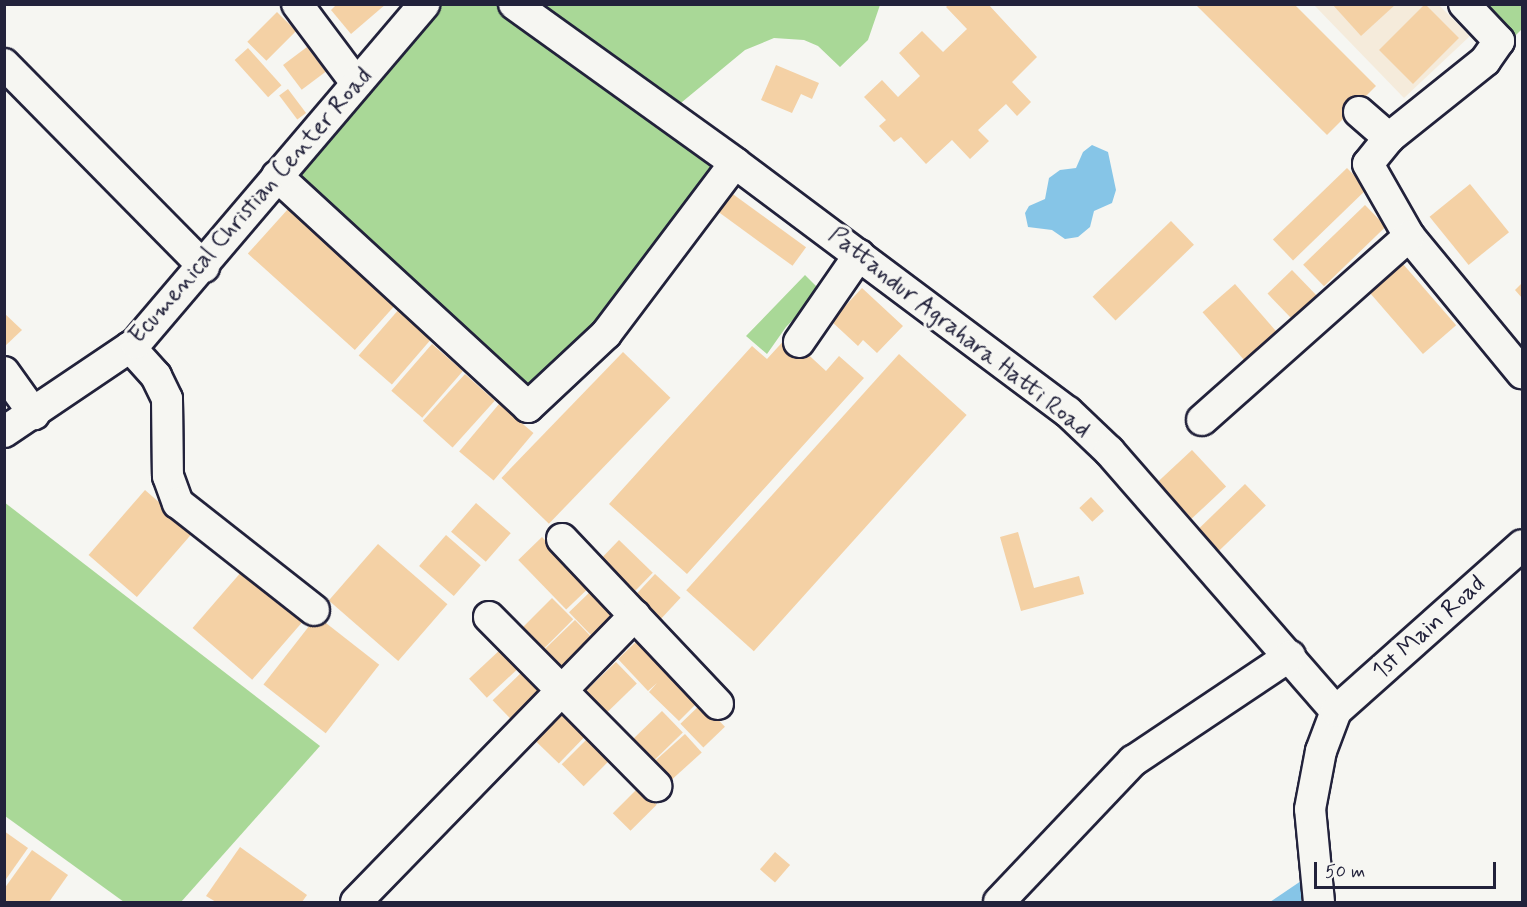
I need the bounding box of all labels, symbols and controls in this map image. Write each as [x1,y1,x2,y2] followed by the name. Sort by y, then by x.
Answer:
[125,64,377,348] street label: Ecumenical Christian Center Road
[822,222,1096,444] street label: Pattandur Agrahara Hatti Road
[1367,570,1491,686] street label: 1st Main Road
[1317,850,1498,888] scale bar
[1325,860,1365,884] text: 50 m

